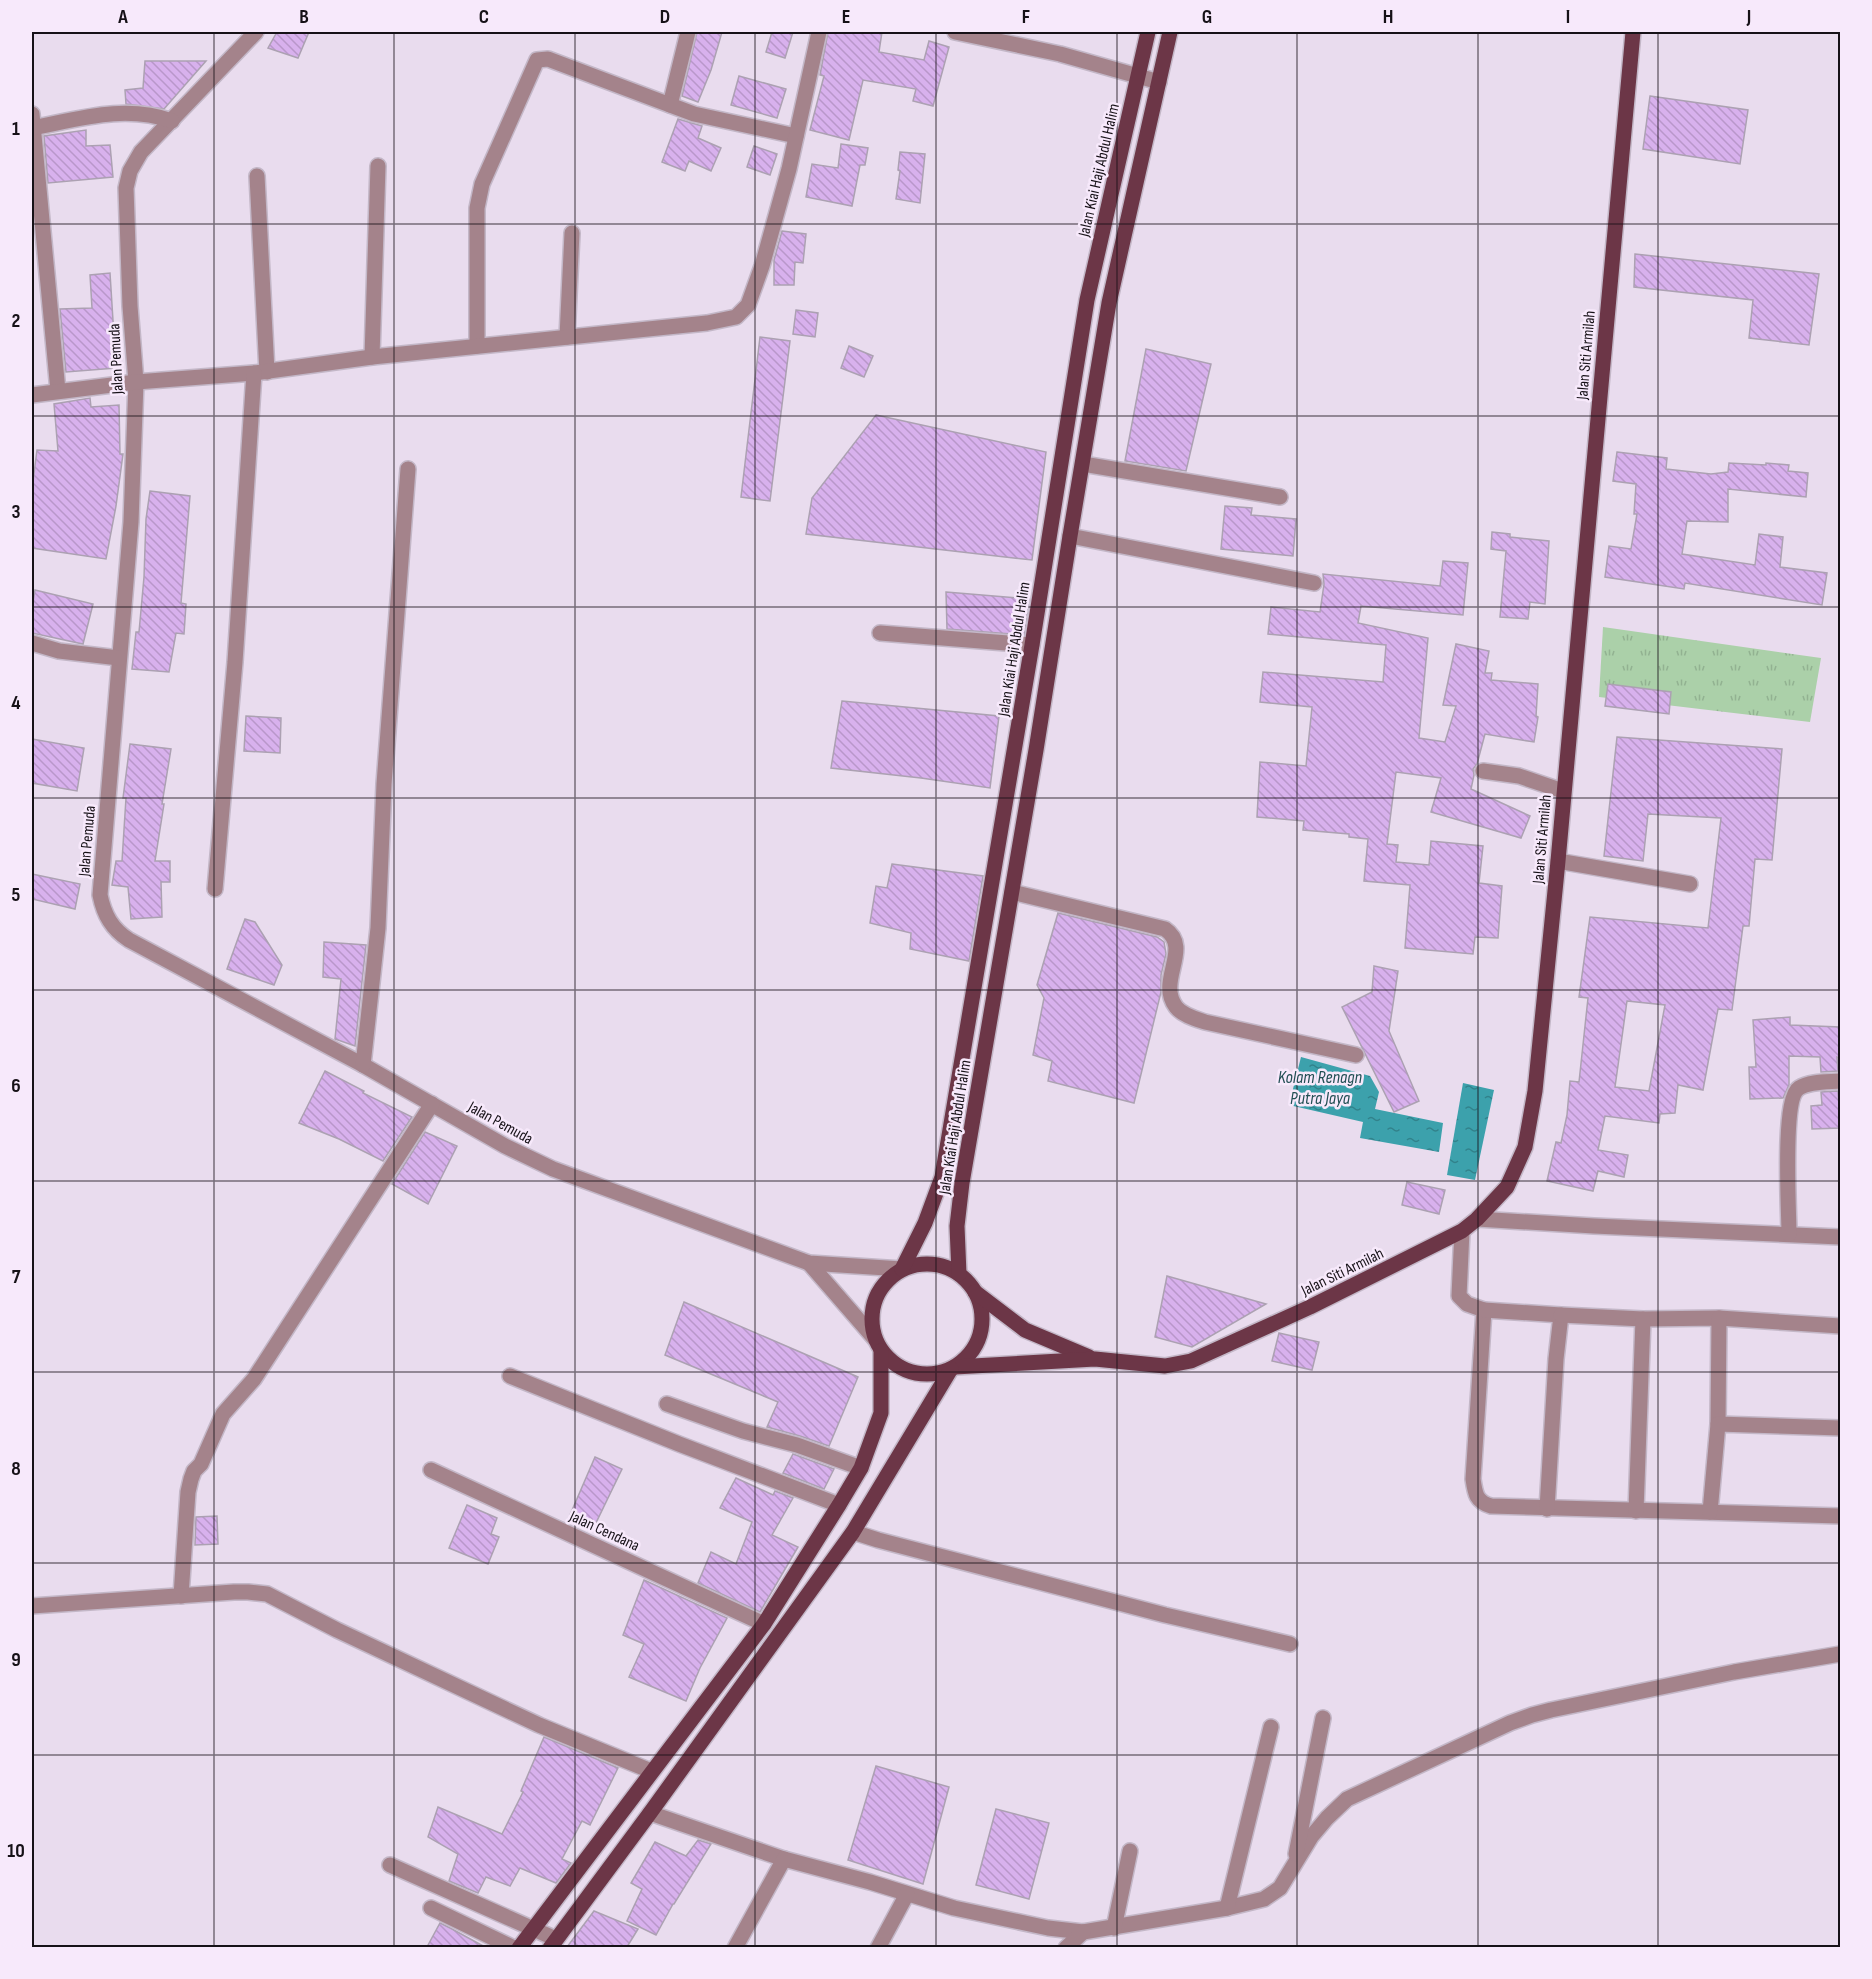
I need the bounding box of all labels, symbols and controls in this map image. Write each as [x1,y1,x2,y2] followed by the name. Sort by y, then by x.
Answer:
[117,5,128,29] text: A
[299,5,309,29] text: B
[479,5,489,29] text: C
[660,5,670,29] text: D
[842,5,850,29] text: E
[1022,5,1030,29] text: F
[1202,5,1212,29] text: G
[1383,5,1393,29] text: H
[1566,5,1570,29] text: I
[1746,5,1751,29] text: J
[1075,102,1124,240] street label: Jalan Kiai Haji Abdul Halim
[12,117,20,141] text: 1
[12,309,20,333] text: 2
[1573,310,1600,401] street label: Jalan Siti Armilah
[105,323,128,396] street label: Jalan Pemuda
[12,500,21,524] text: 3
[994,581,1035,719] street label: Jalan Kiai Haji Abdul Halim
[11,691,21,715] text: 4
[1529,794,1556,885] street label: Jalan Siti Armilah
[75,805,100,878] street label: Jalan Pemuda
[12,883,21,907] text: 5
[935,1059,976,1197] street label: Jalan Kiai Haji Abdul Halim
[1278,1067,1363,1109] water label: Kolam Renagn Putra Jaya
[11,1074,21,1098] text: 6
[464,1097,536,1149] street label: Jalan Pemuda
[1298,1244,1387,1301] street label: Jalan Siti Armilah
[12,1265,21,1289] text: 7
[11,1457,21,1481] text: 8
[566,1507,642,1556] street label: Jalan Cendana
[11,1648,21,1672] text: 9
[7,1839,25,1863] text: 10

